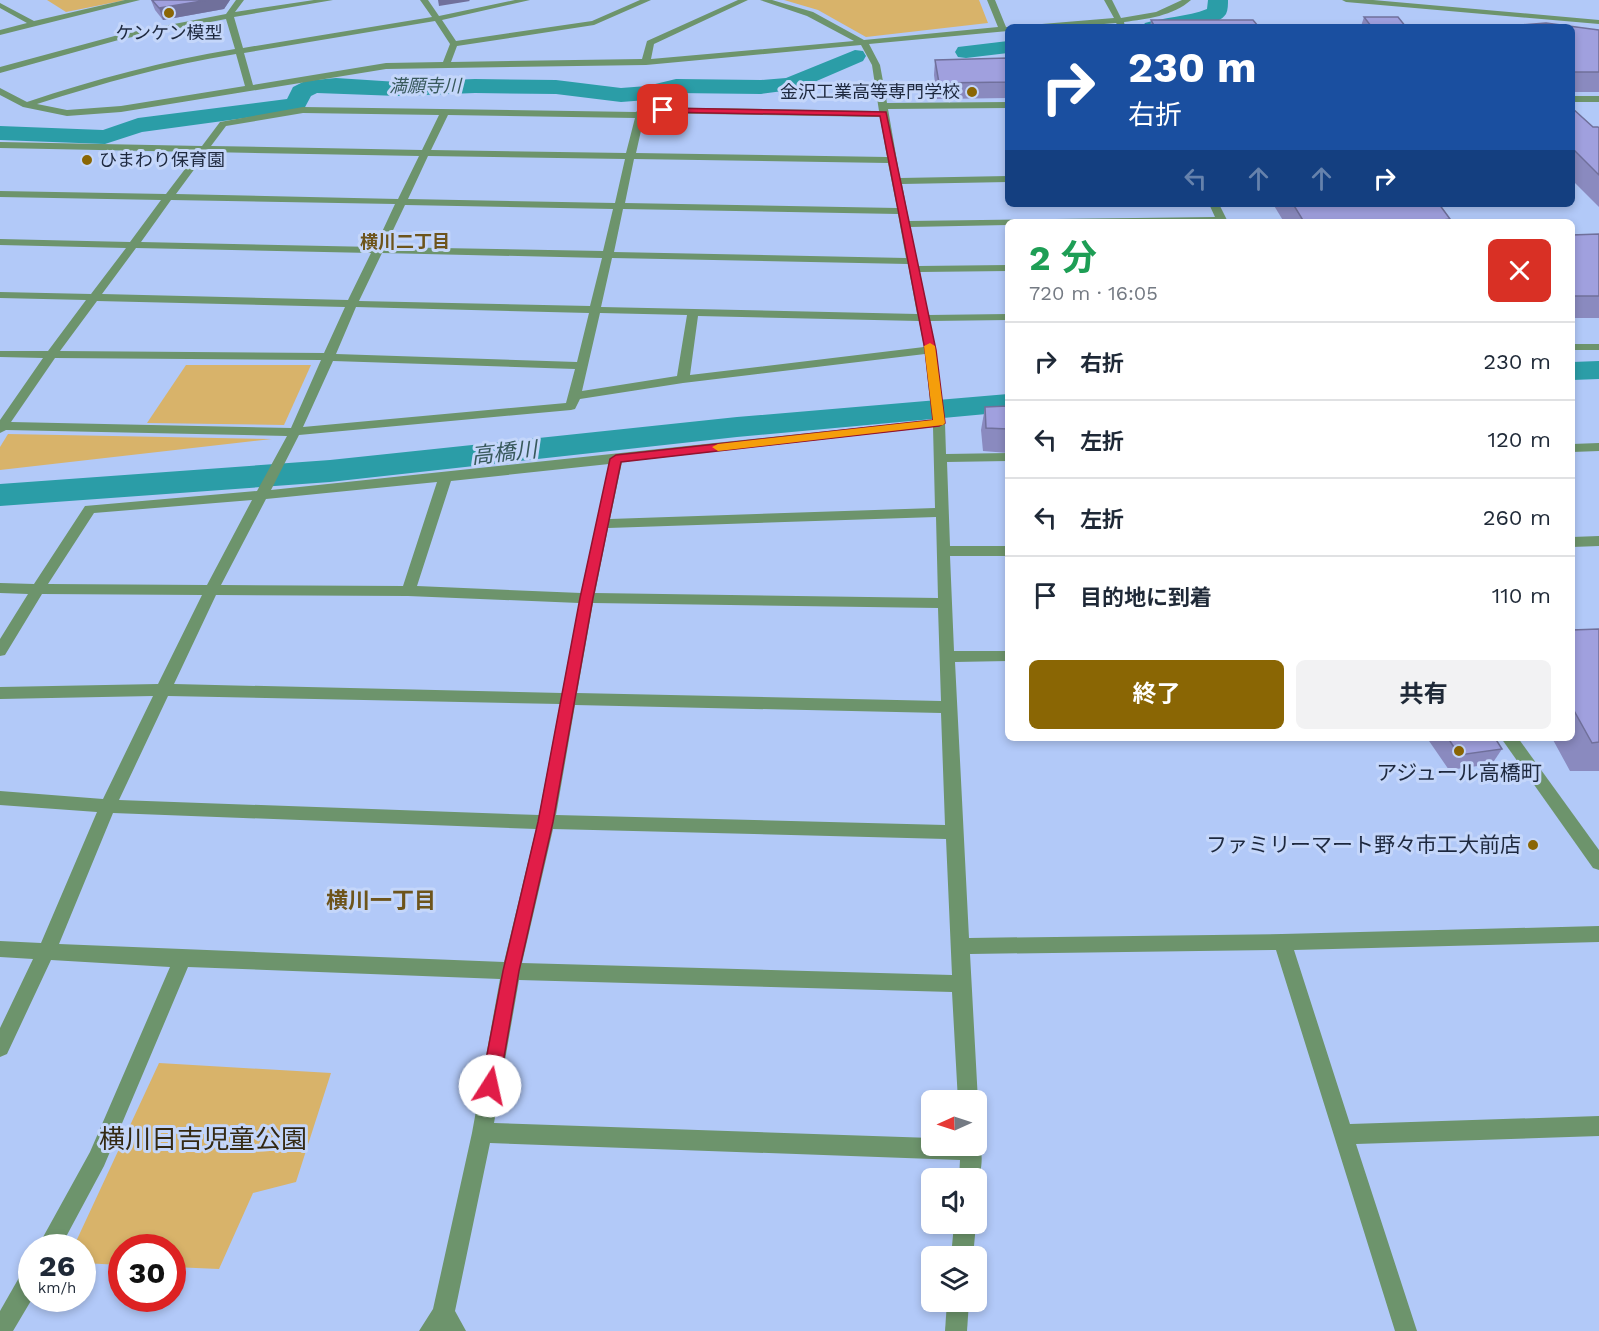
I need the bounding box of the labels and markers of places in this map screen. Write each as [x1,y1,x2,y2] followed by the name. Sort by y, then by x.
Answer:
[162,6,176,20] marker: ケンケン模型
[116,22,222,43] place label: ケンケン模型
[780,81,960,102] place label: 金沢工業高等専門学校
[637,84,688,135] pin
[965,85,979,99] marker: 金沢工業高等専門学校
[99,149,225,170] place label: ひまわり保育園
[80,153,94,167] marker: ひまわり保育園
[1452,744,1466,758] marker: アジュール高橋町
[1376,760,1542,785] place label: アジュール高橋町
[1206,832,1521,857] place label: ファミリーマート野々市工大前店
[1526,838,1540,852] marker: ファミリーマート野々市工大前店

